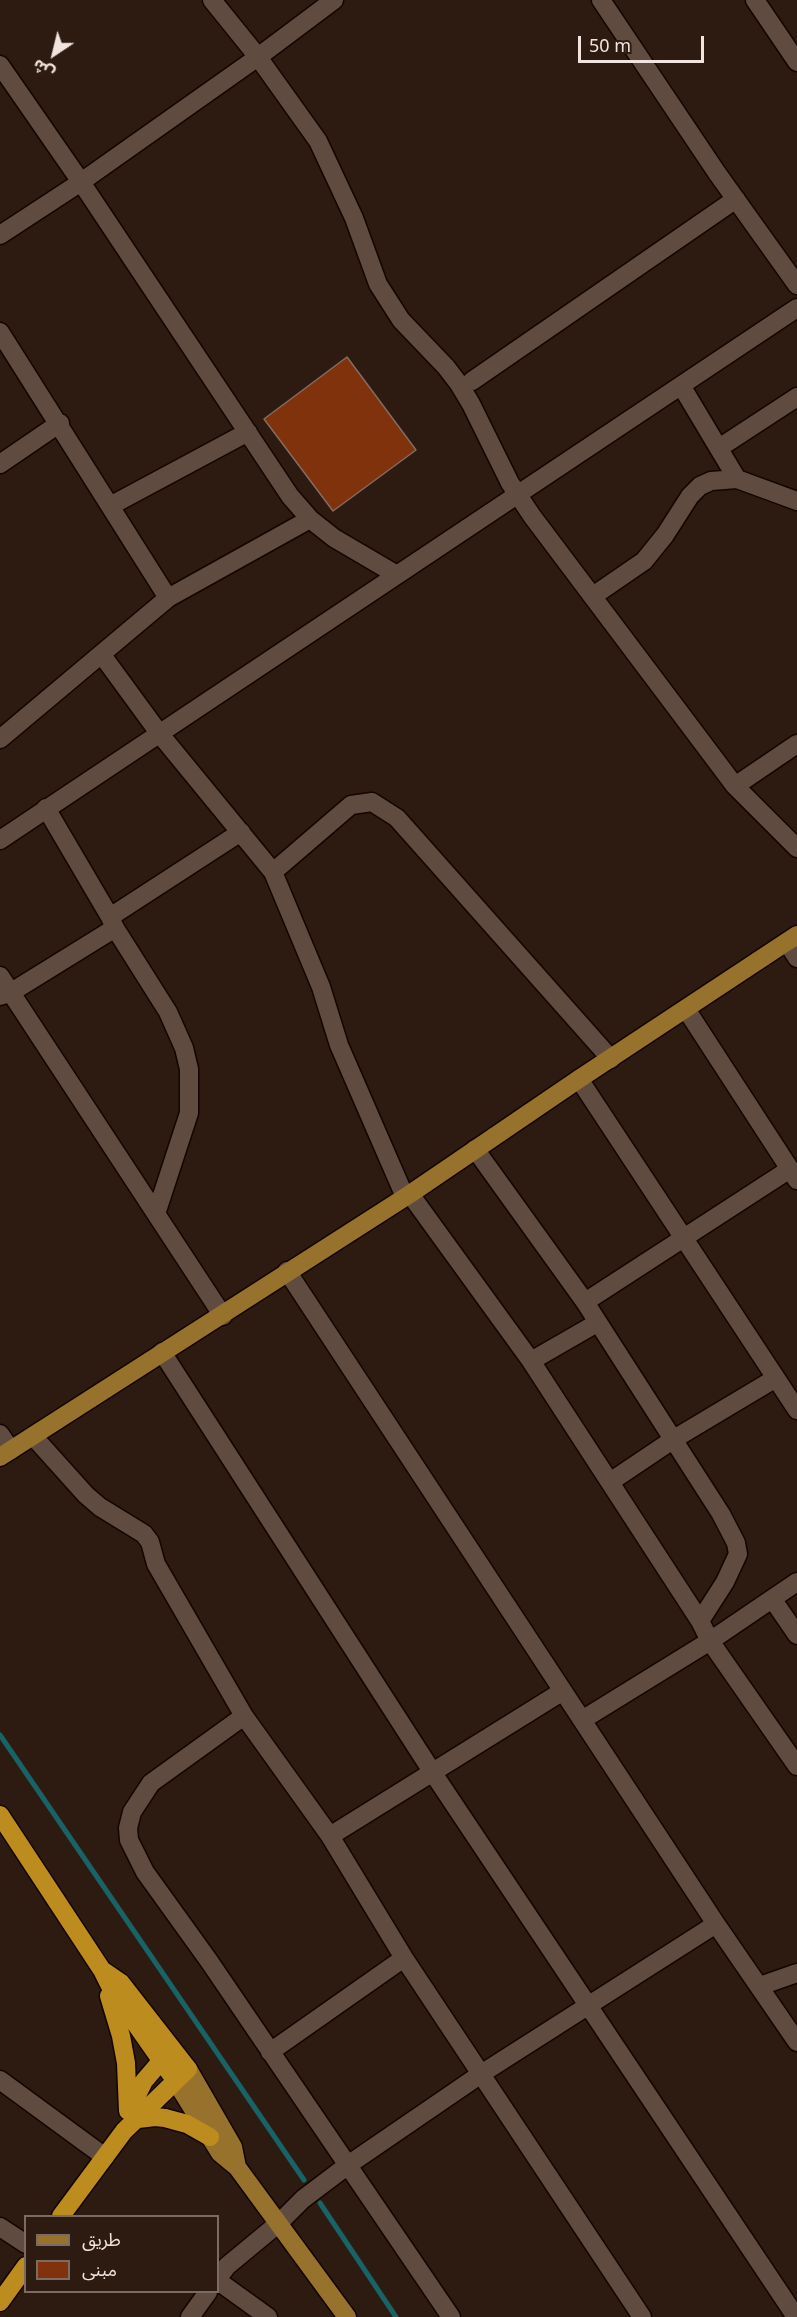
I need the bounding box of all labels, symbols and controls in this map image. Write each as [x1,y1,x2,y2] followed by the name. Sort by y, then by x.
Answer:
[24,24,84,84] north arrow
[581,24,707,62] scale bar
[589,27,631,65] text: 50 m
[25,49,62,89] text: ش
[24,2215,219,2293] legend
[82,2221,121,2259] text: طريق
[82,2251,117,2289] text: مبنى

